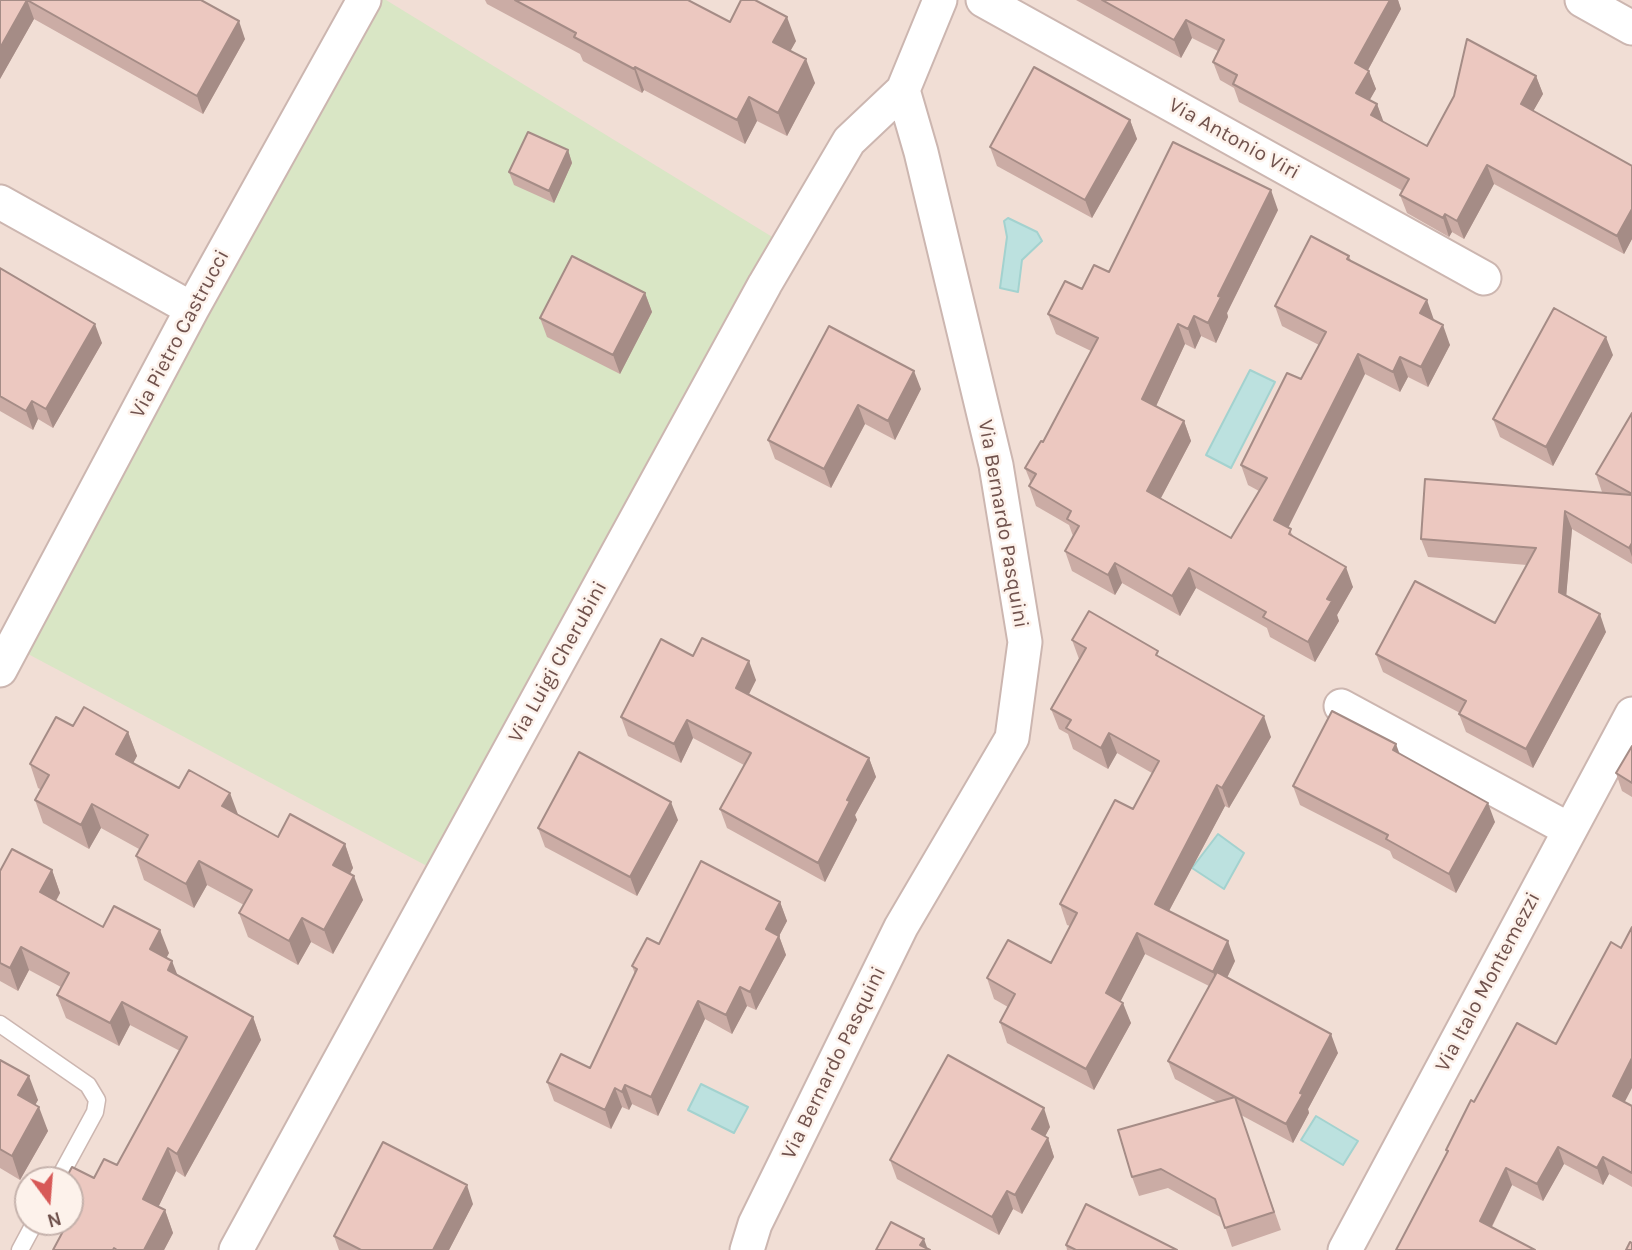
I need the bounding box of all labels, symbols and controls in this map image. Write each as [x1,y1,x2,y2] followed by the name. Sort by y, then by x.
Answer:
[1164,93,1304,185] street label: Via Antonio Viri
[125,246,235,422] street label: Via Pietro Castrucci
[972,418,1034,630] street label: Via Bernardo Pasquini
[503,577,613,747] street label: Via Luigi Cherubini
[1430,888,1546,1076] street label: Via Italo Montemezzi
[776,963,892,1163] street label: Via Bernardo Pasquini
[14,1166,84,1236] north arrow
[45,1207,64,1232] text: N

